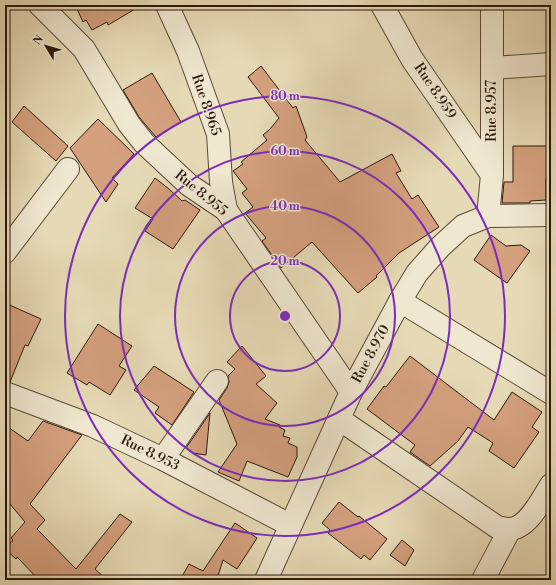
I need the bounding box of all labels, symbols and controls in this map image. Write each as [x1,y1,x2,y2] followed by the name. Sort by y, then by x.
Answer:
[26,26,66,66] north arrow
[31,32,47,48] text: N
[410,59,460,123] street label: Rue 8.959
[187,72,225,138] street label: Rue 8.965
[483,80,501,142] street label: Rue 8.957
[270,89,300,104] text: 80 m
[270,144,300,159] text: 60 m
[171,166,231,220] street label: Rue 8.955
[270,199,300,214] text: 40 m
[270,254,300,269] text: 20 m
[278,309,292,323] centre of rings
[348,322,394,386] street label: Rue 8.970
[118,431,183,475] street label: Rue 8.953

